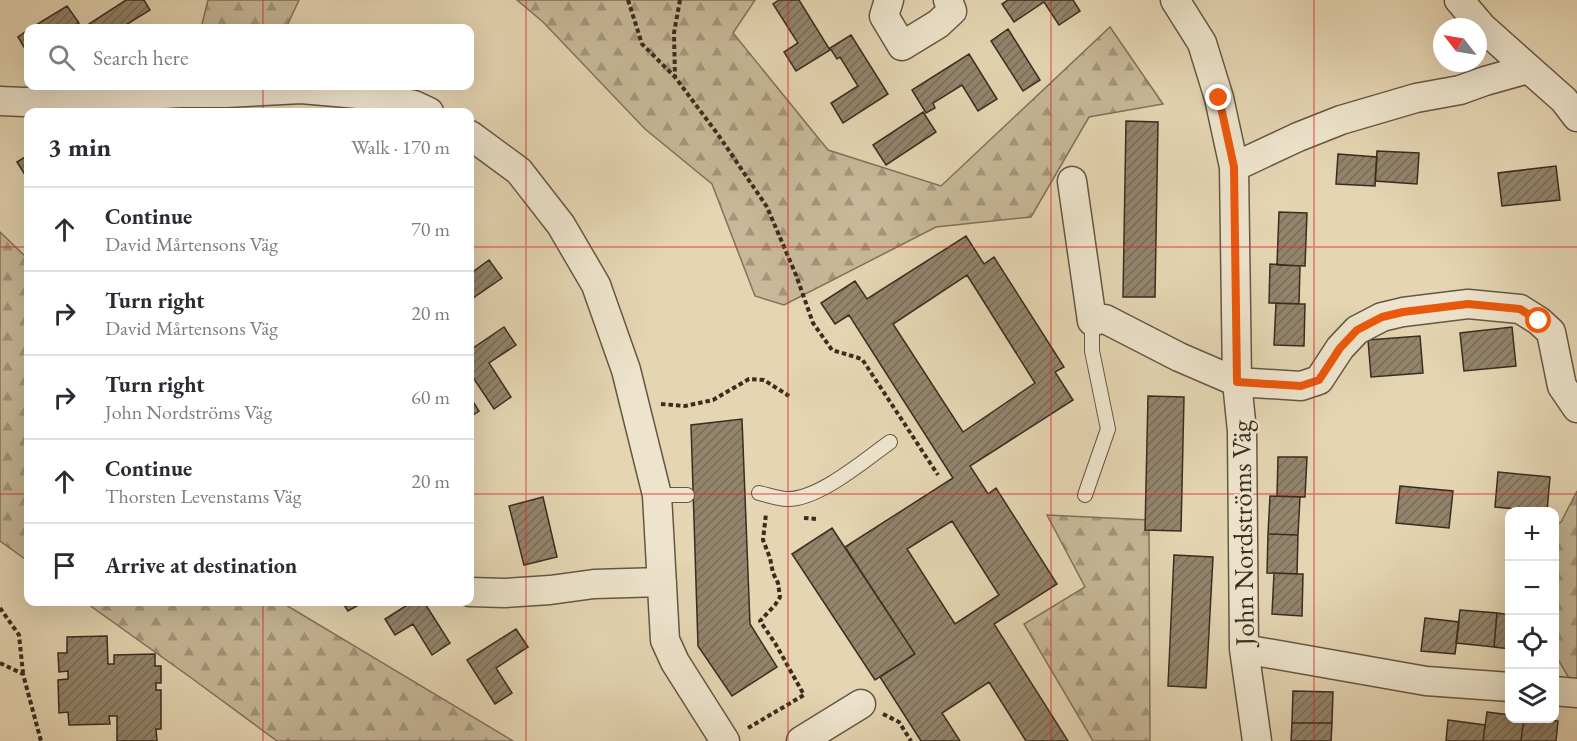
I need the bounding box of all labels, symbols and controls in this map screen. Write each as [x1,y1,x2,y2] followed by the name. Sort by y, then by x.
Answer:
[1433,18,1487,72] north arrow
[24,24,474,90] search box
[45,41,78,74] icon: search
[93,43,188,72] text: Search here
[1205,84,1231,110] route end
[48,130,111,164] text: 3 min
[351,134,450,160] text: Walk · 170 m
[105,202,192,231] text: Continue
[48,213,81,246] icon: ahead
[411,216,450,242] text: 70 m
[105,231,278,257] text: David Mårtensons Väg
[105,286,204,315] text: Turn right
[48,297,81,330] icon: right
[411,300,450,326] text: 20 m
[1525,307,1551,333] route start
[105,315,278,341] text: David Mårtensons Väg
[105,370,204,399] text: Turn right
[48,381,81,414] icon: right
[411,384,450,410] text: 60 m
[105,399,272,425] text: John Nordströms Väg
[1223,420,1262,648] street label: John Nordströms Väg
[105,454,192,483] text: Continue
[48,465,81,498] icon: ahead
[411,468,450,494] text: 20 m
[105,483,301,509] text: Thorsten Levenstams Väg
[1505,507,1559,723] map controls
[1505,507,1559,561] button: +
[48,549,81,582] icon: arrive
[105,551,297,580] text: Arrive at destination
[1505,561,1559,615] button: −
[1505,615,1559,669] button: locate
[1505,669,1559,723] button: layers

